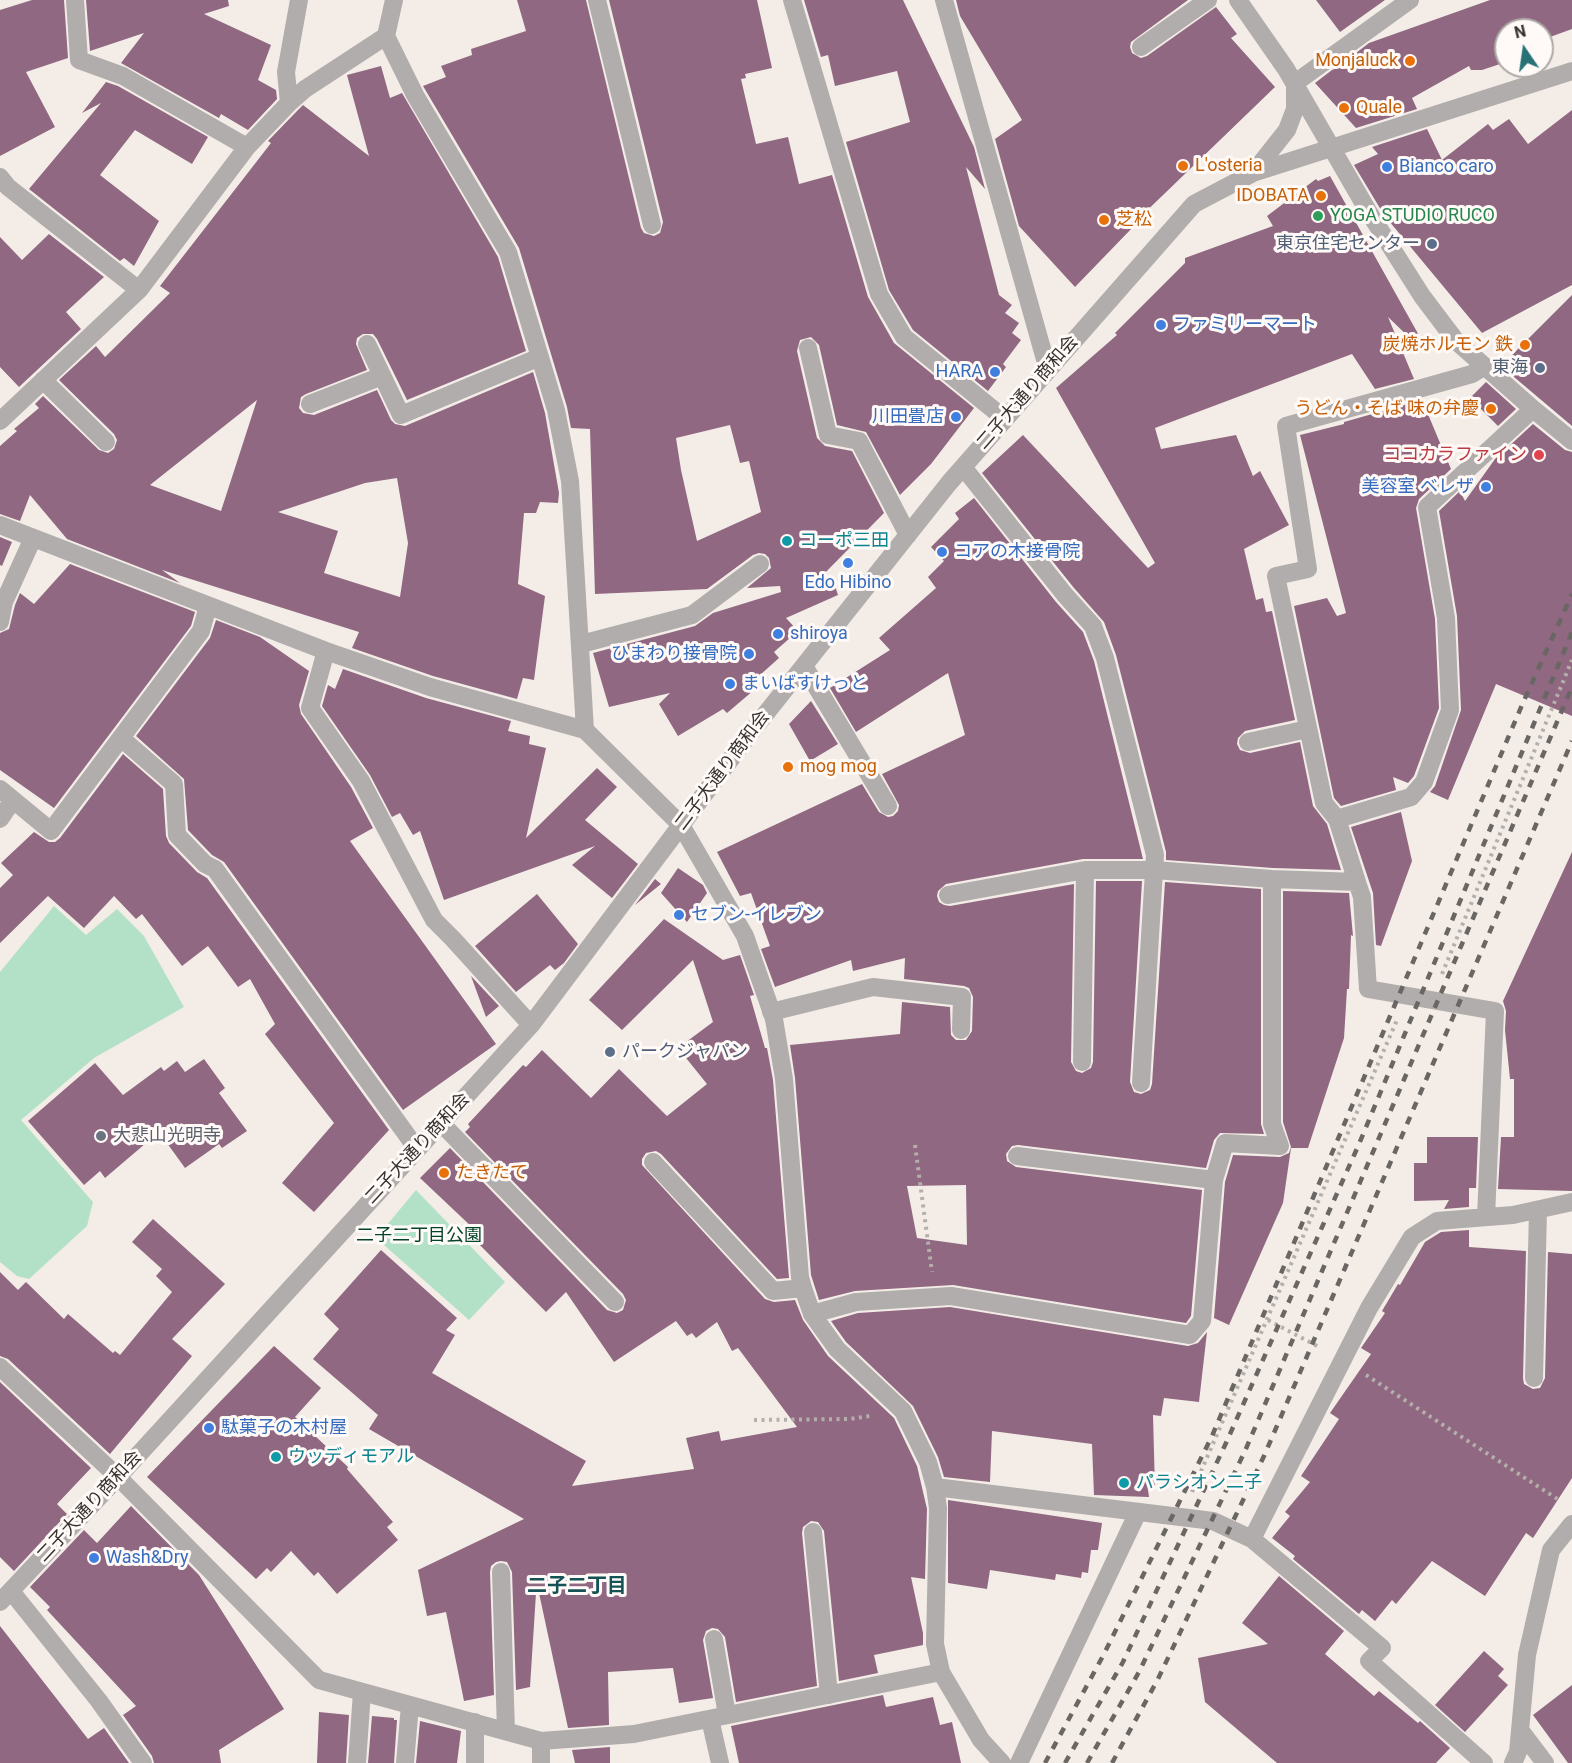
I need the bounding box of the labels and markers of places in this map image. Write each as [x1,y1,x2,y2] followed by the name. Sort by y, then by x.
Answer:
[1315,50,1398,72] place label: Monjaluck
[1403,54,1417,68] marker: Monjaluck
[1356,97,1402,119] place label: Quale
[1337,101,1351,115] marker: Quale
[1195,155,1263,177] place label: L'osteria
[1399,156,1494,178] place label: Bianco caro
[1176,159,1190,173] marker: L'osteria
[1380,160,1394,174] marker: Bianco caro
[1236,185,1309,207] place label: IDOBATA
[1314,189,1328,203] marker: IDOBATA
[1330,205,1495,227] place label: YOGA STUDIO RUCO
[1116,209,1152,231] place label: 芝松
[1311,209,1325,223] marker: YOGA STUDIO RUCO
[1097,213,1111,227] marker: 芝松
[1276,233,1420,255] place label: 東京住宅センター
[1425,237,1439,251] marker: 東京住宅センター
[1173,314,1317,336] place label: ファミリーマート
[1154,318,1168,332] marker: ファミリーマート
[1383,334,1513,356] place label: 炭焼ホルモン 鉄
[1518,338,1532,352] marker: 炭焼ホルモン 鉄
[1492,357,1528,379] place label: 東海
[935,361,983,383] place label: HARA
[1533,361,1547,375] marker: 東海
[988,365,1002,379] marker: HARA
[1295,398,1479,420] place label: うどん・そば 味の弁慶
[1484,402,1498,416] marker: うどん・そば 味の弁慶
[872,406,944,428] place label: 川田畳店
[949,410,963,424] marker: 川田畳店
[1383,444,1527,466] place label: ココカラファイン
[1532,448,1546,462] marker: ココカラファイン
[1362,476,1474,498] place label: 美容室 ベレザ
[1479,480,1493,494] marker: 美容室 ベレザ
[799,530,889,552] place label: コーポ三田
[780,534,794,548] marker: コーポ三田
[954,541,1080,563] place label: コアの木接骨院
[935,545,949,559] marker: コアの木接骨院
[841,556,855,570] marker: Edo Hibino
[805,572,891,594] place label: Edo Hibino
[790,623,848,645] place label: shiroya
[771,627,785,641] marker: shiroya
[611,643,737,665] place label: ひまわり接骨院
[742,647,756,661] marker: ひまわり接骨院
[742,673,868,695] place label: まいばすけっと
[723,677,737,691] marker: まいばすけっと
[800,756,877,778] place label: mog mog
[781,760,795,774] marker: mog mog
[691,904,822,926] place label: セブン-イレブン
[672,908,686,922] marker: セブン-イレブン
[622,1041,748,1063] place label: パークジャパン
[603,1045,617,1059] marker: パークジャパン
[113,1125,221,1147] place label: 大悲山光明寺
[94,1129,108,1143] marker: 大悲山光明寺
[456,1162,528,1184] place label: たきたて
[437,1166,451,1180] marker: たきたて
[221,1417,347,1439] place label: 駄菓子の木村屋
[202,1421,216,1435] marker: 駄菓子の木村屋
[288,1446,414,1468] place label: ウッディモアル
[269,1450,283,1464] marker: ウッディモアル
[1136,1472,1262,1494] place label: パラシオン二子
[1117,1476,1131,1490] marker: パラシオン二子
[106,1547,188,1569] place label: Wash&Dry
[87,1551,101,1565] marker: Wash&Dry

